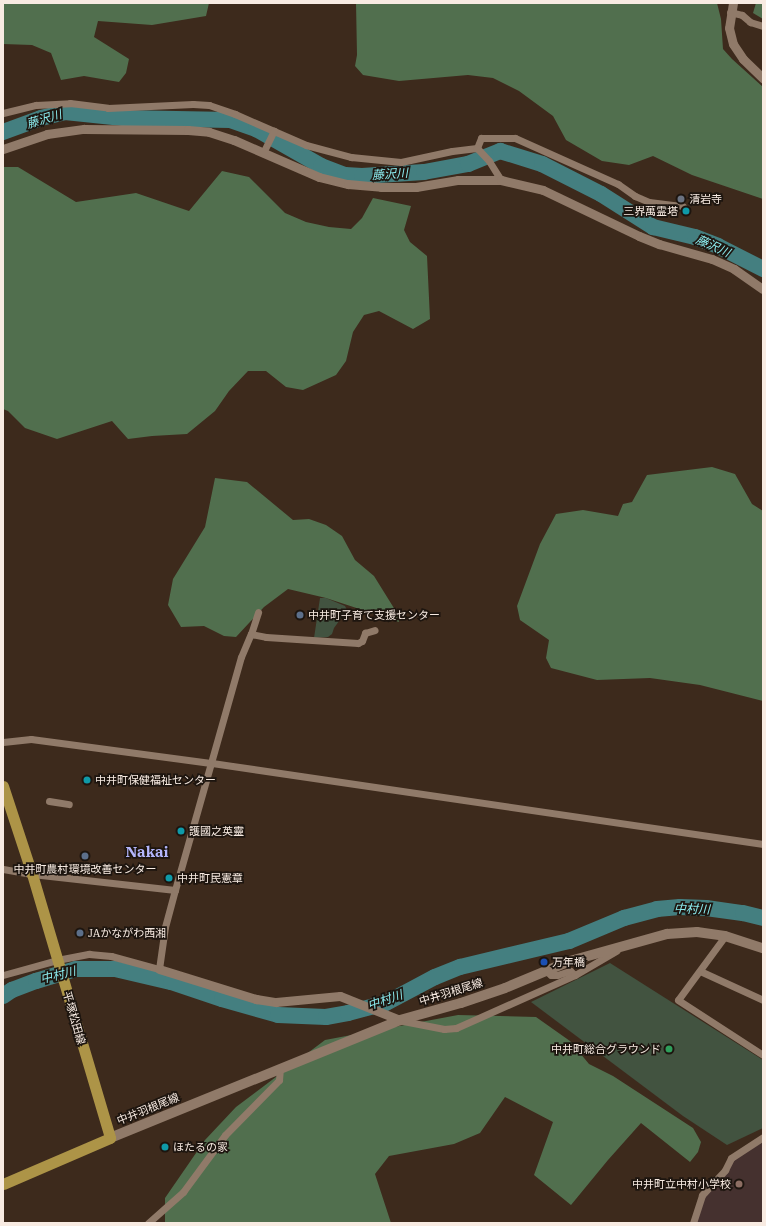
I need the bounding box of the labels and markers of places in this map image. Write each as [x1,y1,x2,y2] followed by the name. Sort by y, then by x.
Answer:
[689,192,722,206] place label: 清岩寺
[676,194,686,204] marker: 清岩寺
[623,204,678,218] place label: 三界萬霊塔
[681,206,691,216] marker: 三界萬霊塔
[308,608,440,622] place label: 中井町子育て支援センター
[295,610,305,620] marker: 中井町子育て支援センター
[95,773,216,787] place label: 中井町保健福祉センター
[82,775,92,785] marker: 中井町保健福祉センター
[189,824,244,838] place label: 護國之英靈
[176,826,186,836] marker: 護國之英靈
[80,851,90,861] marker: 中井町農村環境改善センター
[14,862,156,876] place label: 中井町農村環境改善センター
[177,871,243,885] place label: 中井町民憲章
[164,873,174,883] marker: 中井町民憲章
[88,926,166,940] place label: JAかながわ西湘
[75,928,85,938] marker: JAかながわ西湘
[552,955,585,969] place label: 万年橋
[539,957,549,967] marker: 万年橋
[551,1042,661,1056] place label: 中井町総合グラウンド
[664,1044,674,1054] marker: 中井町総合グラウンド
[173,1140,228,1154] place label: ほたるの家
[160,1142,170,1152] marker: ほたるの家
[632,1177,731,1191] place label: 中井町立中村小学校
[734,1179,744,1189] marker: 中井町立中村小学校

